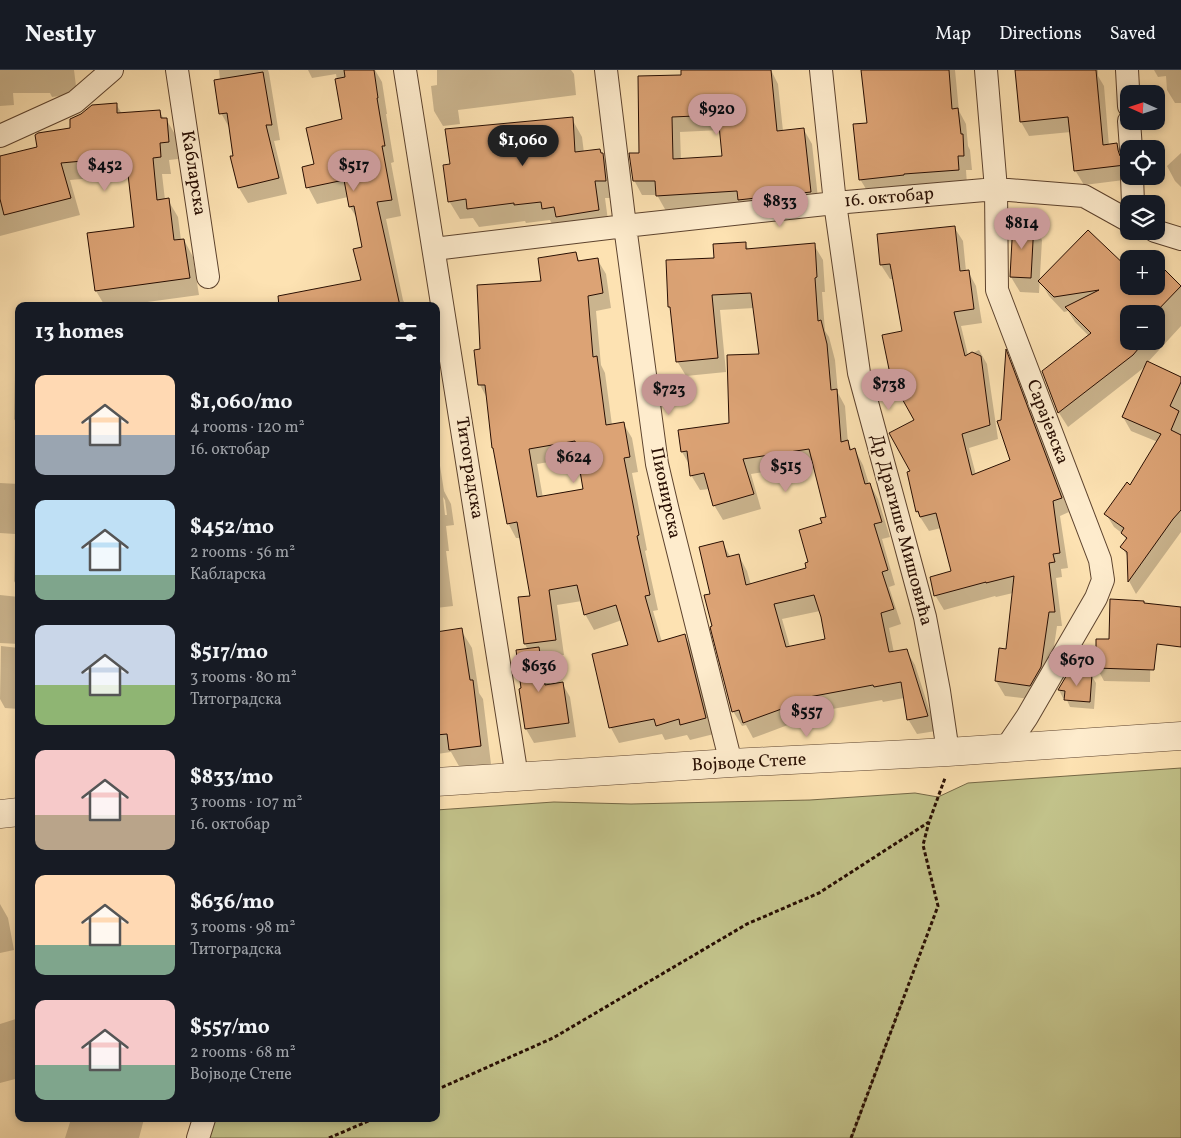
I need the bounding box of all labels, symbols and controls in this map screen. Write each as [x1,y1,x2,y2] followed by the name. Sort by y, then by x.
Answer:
[25,18,96,52] text: Nestly
[935,22,971,47] text: Map
[999,22,1082,47] text: Directions
[1110,22,1156,47] text: Saved
[1120,85,1165,130] north arrow
[1120,85,1165,350] map controls
[687,93,747,136] pin: $920
[699,99,735,121] text: $920
[482,124,564,167] pin: $1,060
[174,129,212,217] street label: Кабларска
[499,130,547,152] text: $1,060
[1120,140,1165,185] button: locate
[75,150,135,192] pin: $452
[324,150,384,192] pin: $517
[88,155,122,177] text: $452
[339,155,369,177] text: $517
[843,182,935,214] street label: 16. октобар
[750,186,810,228] pin: $833
[763,191,797,213] text: $833
[1120,195,1165,240] button: layers
[992,208,1052,250] pin: $814
[1005,213,1039,235] text: $814
[1120,250,1165,295] button: +
[1120,305,1165,350] button: −
[35,318,124,347] text: 13 homes
[392,318,420,346] icon: filters
[859,368,919,411] pin: $738
[639,374,699,416] pin: $723
[872,374,906,396] text: $738
[1019,376,1075,468] street label: Сарајевска
[653,379,685,401] text: $723
[190,388,293,417] text: $1,060/mo
[75,395,135,455] icon: home
[449,415,489,521] street label: Титоградска
[190,417,305,439] text: 4 rooms · 120 m²
[863,432,939,629] street label: Др Драгише Мишовића
[190,439,270,461] text: 16. октобар
[544,442,604,484] pin: $624
[643,445,687,541] street label: Пионирска
[556,447,592,469] text: $624
[756,450,816,493] pin: $515
[771,456,801,478] text: $515
[190,513,274,542] text: $452/mo
[75,520,135,580] icon: home
[190,542,295,564] text: 2 rooms · 56 m²
[190,564,266,586] text: Кабларска
[190,638,268,667] text: $517/mo
[1047,644,1107,687] pin: $670
[75,645,135,705] icon: home
[509,650,569,693] pin: $636
[1060,650,1094,672] text: $670
[522,656,556,678] text: $636
[190,667,297,689] text: 3 rooms · 80 m²
[190,689,282,711] text: Титоградска
[777,696,837,738] pin: $557
[791,701,823,723] text: $557
[691,748,807,778] street label: Војводе Степе
[190,763,273,792] text: $833/mo
[75,770,135,830] icon: home
[190,792,303,814] text: 3 rooms · 107 m²
[190,814,270,836] text: 16. октобар
[190,888,274,917] text: $636/mo
[75,895,135,955] icon: home
[190,917,295,939] text: 3 rooms · 98 m²
[190,939,282,961] text: Титоградска
[190,1013,270,1042] text: $557/mo
[75,1020,135,1080] icon: home
[190,1042,296,1064] text: 2 rooms · 68 m²
[190,1064,292,1086] text: Војводе Степе

